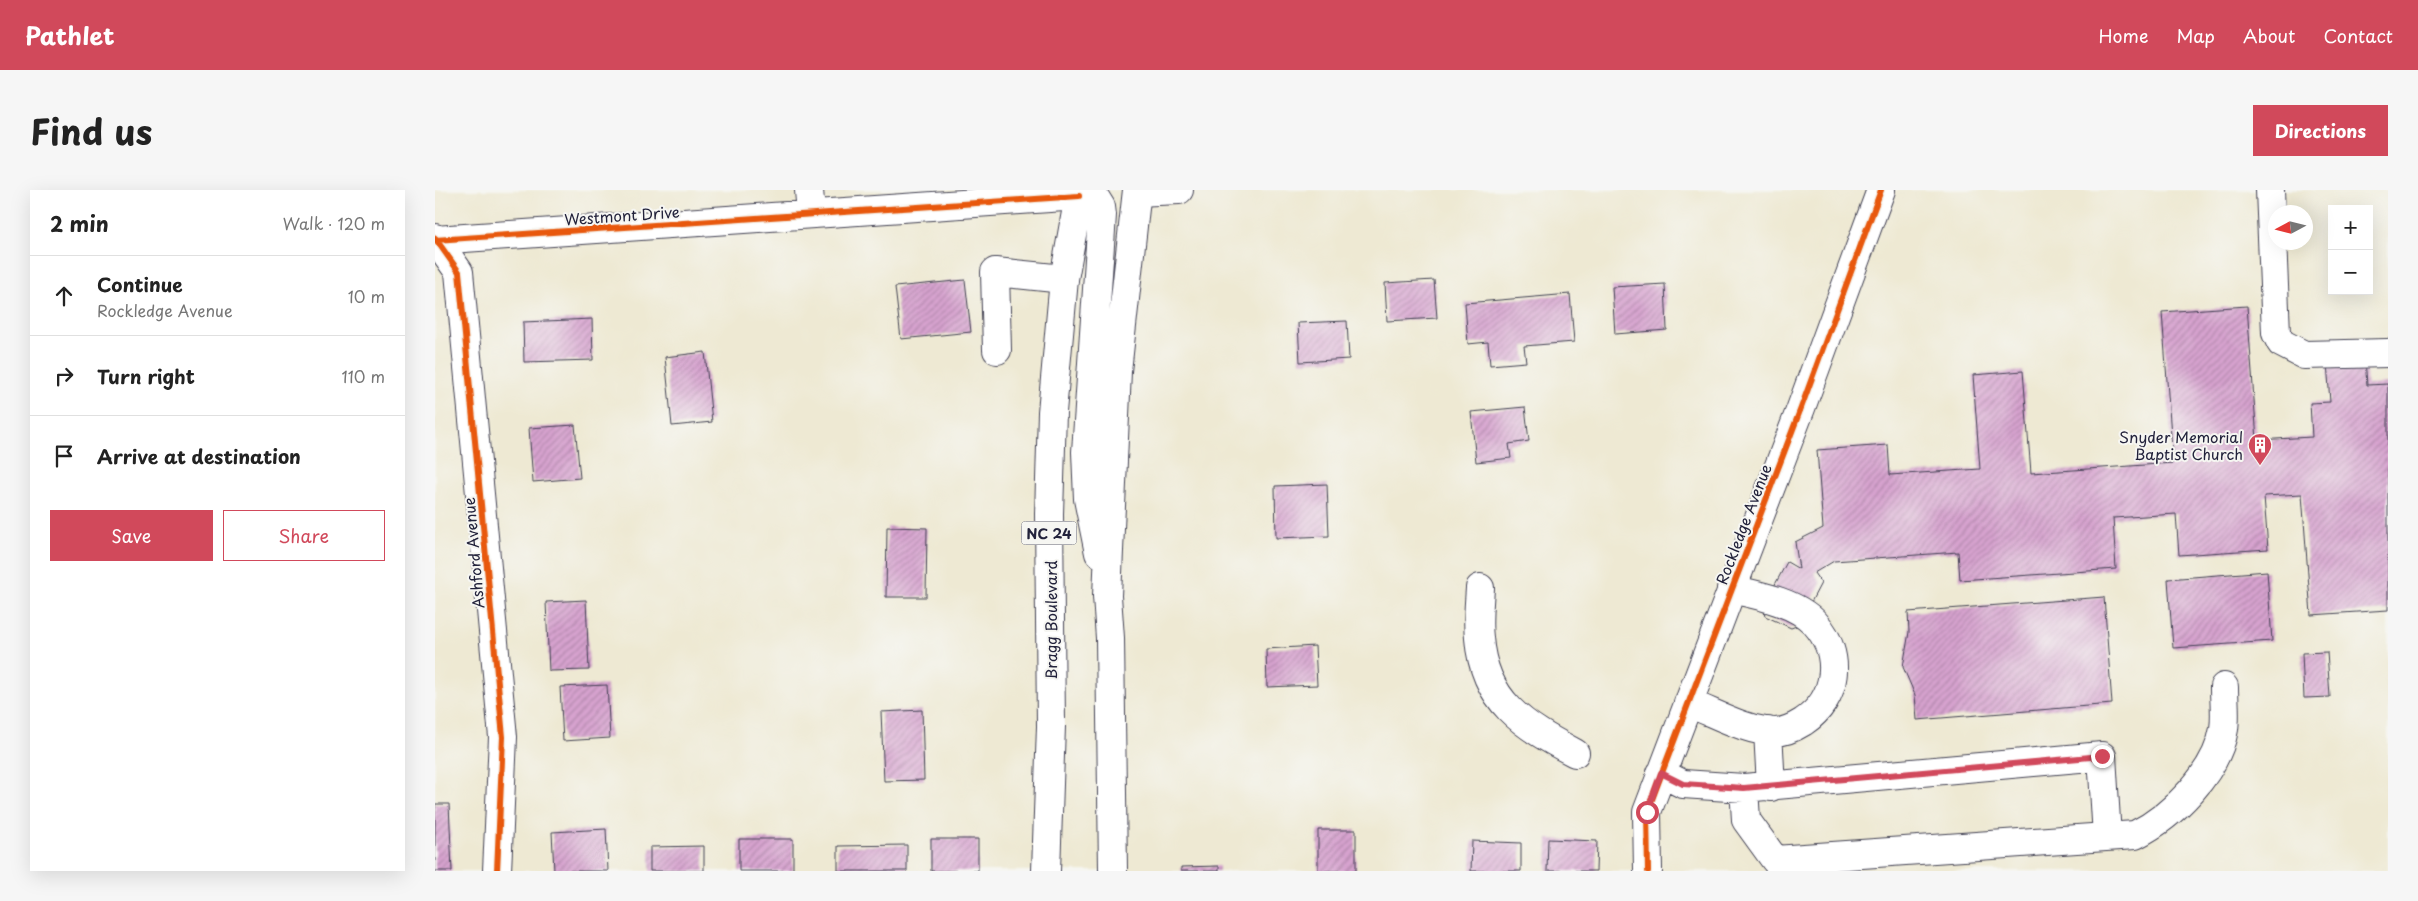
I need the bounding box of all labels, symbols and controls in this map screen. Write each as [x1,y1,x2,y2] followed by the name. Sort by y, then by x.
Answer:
[25,17,115,53] text: Pathlet
[2098,22,2148,49] text: Home
[2176,22,2215,49] text: Map
[2243,22,2295,49] text: About
[2323,22,2393,49] text: Contact
[30,104,152,157] text: Find us
[2253,105,2388,156] button: Directions
[564,199,680,231] street label: Westmont Drive
[2268,205,2313,250] north arrow
[2328,205,2373,295] map controls
[2328,205,2373,250] button: +
[50,207,109,239] text: 2 min
[283,211,385,235] text: Walk · 120 m
[2328,250,2373,295] button: −
[97,270,183,298] text: Continue
[50,282,78,310] icon: ahead
[348,284,385,308] text: 10 m
[97,298,233,322] text: Rockledge Avenue
[50,362,78,390] icon: right
[97,362,195,390] text: Turn right
[342,364,385,388] text: 110 m
[2119,425,2243,465] place label: Snyder Memorial Baptist Church
[2247,432,2273,466] building icon: Snyder Memorial Baptist Church
[50,442,78,470] icon: arrive
[97,442,301,470] text: Arrive at destination
[1709,461,1777,587] street label: Rockledge Avenue
[457,496,489,610] street label: Ashford Avenue
[50,510,213,561] button: Save
[223,510,385,561] button: Share
[1021,522,1077,544] road number: NC 24
[1039,560,1062,680] street label: Bragg Boulevard
[2091,745,2114,768] route end
[1636,801,1659,824] route start

